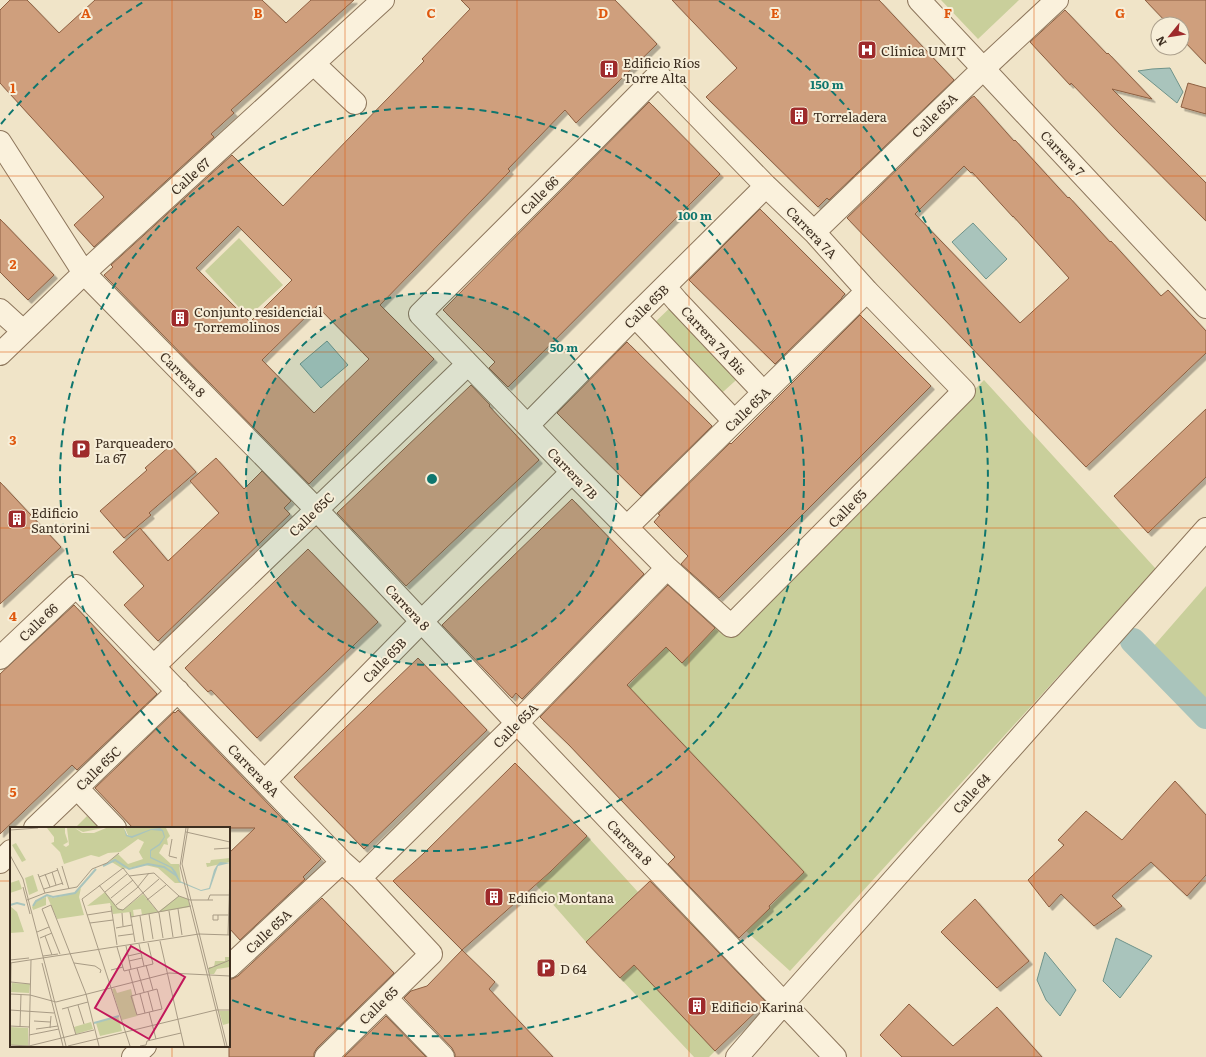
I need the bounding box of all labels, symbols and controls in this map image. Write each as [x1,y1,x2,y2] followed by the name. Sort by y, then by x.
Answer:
[81,3,91,22] text: A
[254,3,263,22] text: B
[426,3,436,22] text: C
[598,3,608,22] text: D
[771,3,780,22] text: E
[944,3,952,22] text: F
[1115,3,1125,22] text: G
[1150,16,1190,56] north arrow
[1151,34,1170,49] text: N
[856,39,878,61] hospital icon: Clínica UMIT
[881,41,966,60] place label: Clínica UMIT
[623,53,700,87] place label: Edificio Ríos Torre Alta
[598,58,620,80] building icon: Edificio Ríos Torre Alta
[810,75,844,93] text: 150 m
[10,78,16,97] text: 1
[907,88,961,142] street label: Calle 65A
[788,105,810,127] building icon: Torreladera
[813,107,887,126] place label: Torreladera
[1037,126,1090,181] street label: Carrera 7
[166,153,214,199] street label: Calle 67
[515,171,563,219] street label: Calle 66
[782,201,842,263] street label: Carrera 7A
[678,206,712,224] text: 100 m
[10,254,17,273] text: 2
[619,279,673,332] street label: Calle 65B
[677,301,751,379] street label: Carrera 7A Bis
[194,302,323,336] place label: Conjunto residencial Torremolinos
[169,307,191,329] building icon: Conjunto residencial Torremolinos
[550,338,578,356] text: 50 m
[156,347,210,401] street label: Carrera 8
[720,382,774,436] street label: Calle 65A
[9,430,17,449] text: 3
[95,433,174,467] place label: Parqueadero La 67
[70,438,92,460] parking icon: Parqueadero La 67
[543,443,603,503] street label: Carrera 7B
[425,472,439,486] centre of rings
[823,484,871,532] street label: Calle 65
[284,488,338,540] street label: Calle 65C
[31,503,90,537] place label: Edificio Santorini
[6,508,28,530] building icon: Edificio Santorini
[381,579,435,635] street label: Carrera 8
[14,599,62,645] street label: Calle 66
[9,606,17,625] text: 4
[358,633,411,687] street label: Calle 65B
[488,698,542,752] street label: Calle 65A
[224,739,284,801] street label: Carrera 8A
[71,742,125,794] street label: Calle 65C
[948,769,994,817] street label: Calle 64
[9,782,17,801] text: 5
[603,815,657,869] street label: Carrera 8
[10,827,230,1047] inset map
[483,886,505,908] building icon: Edificio Montana
[508,888,614,907] place label: Edificio Montana
[241,904,296,957] street label: Calle 65A
[535,957,557,979] parking icon: D 64
[560,959,587,978] place label: D 64
[354,981,402,1028] street label: Calle 65
[686,995,708,1017] building icon: Edificio Karina
[711,997,804,1016] place label: Edificio Karina

